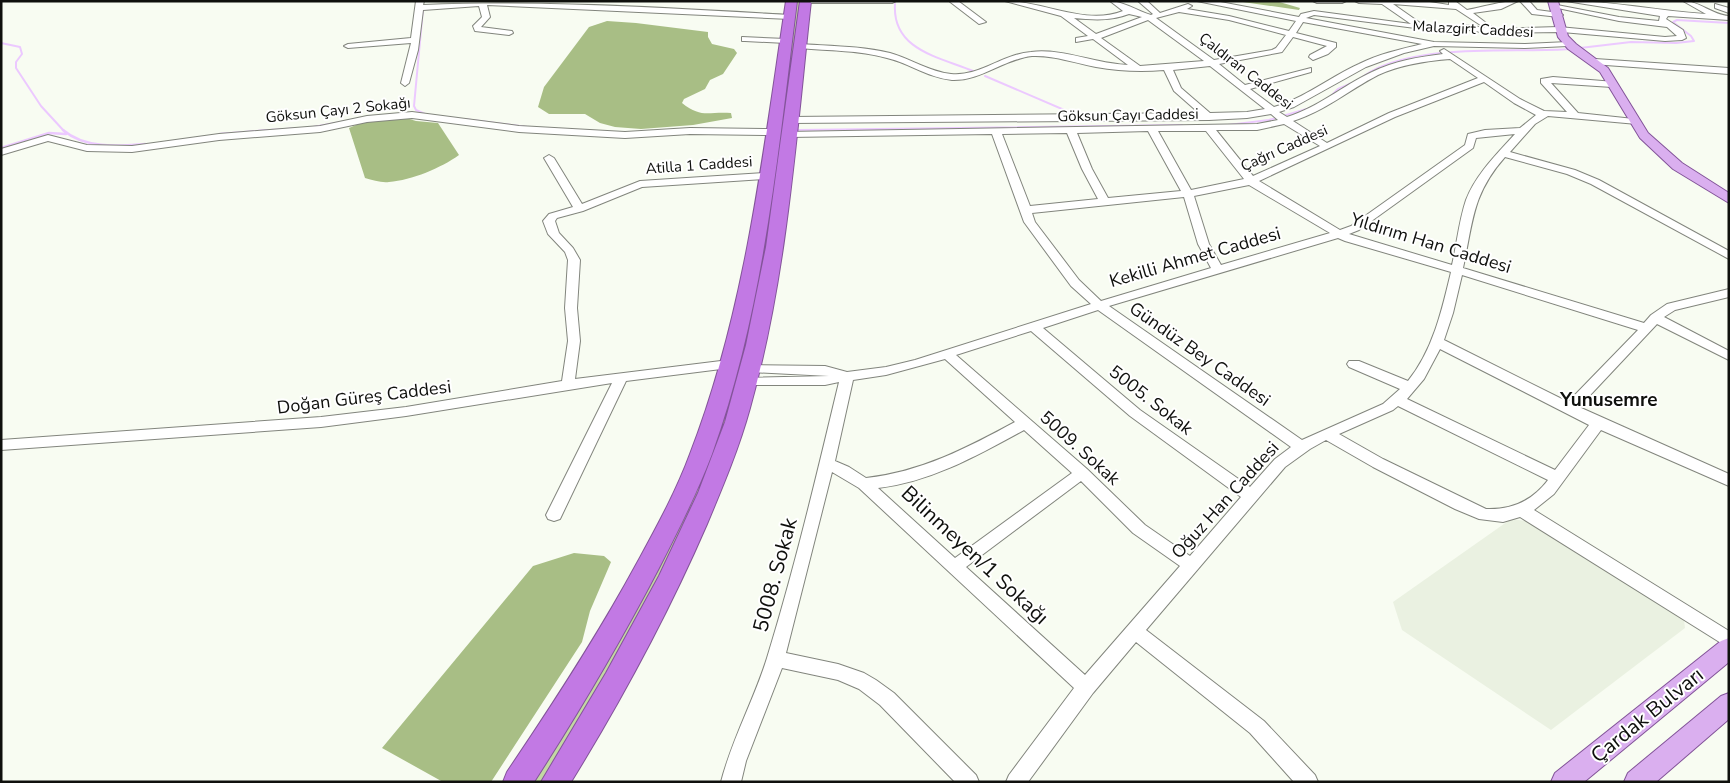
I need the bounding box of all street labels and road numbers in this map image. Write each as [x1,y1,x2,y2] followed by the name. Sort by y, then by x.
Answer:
[1412,16,1534,42] street label: Malazgirt Caddesi
[1195,28,1297,114] street label: Çaldıran Caddesi
[265,92,411,128] street label: Göksun Çayı 2 Sokağı
[1057,104,1199,126] street label: Göksun Çayı Caddesi
[1237,120,1331,176] street label: Çağrı Caddesi
[645,151,753,179] street label: Atilla 1 Caddesi
[1347,207,1514,279] street label: Yıldırım Han Caddesi
[1106,221,1284,293] street label: Kekilli Ahmet Caddesi
[1125,296,1275,412] street label: Gündüz Bey Caddesi
[1104,360,1199,441] street label: 5005. Sokak
[275,374,453,420] street label: Doğan Güreş Caddesi
[1035,405,1126,491] street label: 5009. Sokak
[1166,436,1284,564] street label: Oğuz Han Caddesi
[895,479,1055,631] street label: Bilinmeyen/1 Sokağı
[746,514,804,635] street label: 5008. Sokak
[1585,661,1709,769] street label: Çardak Bulvarı

